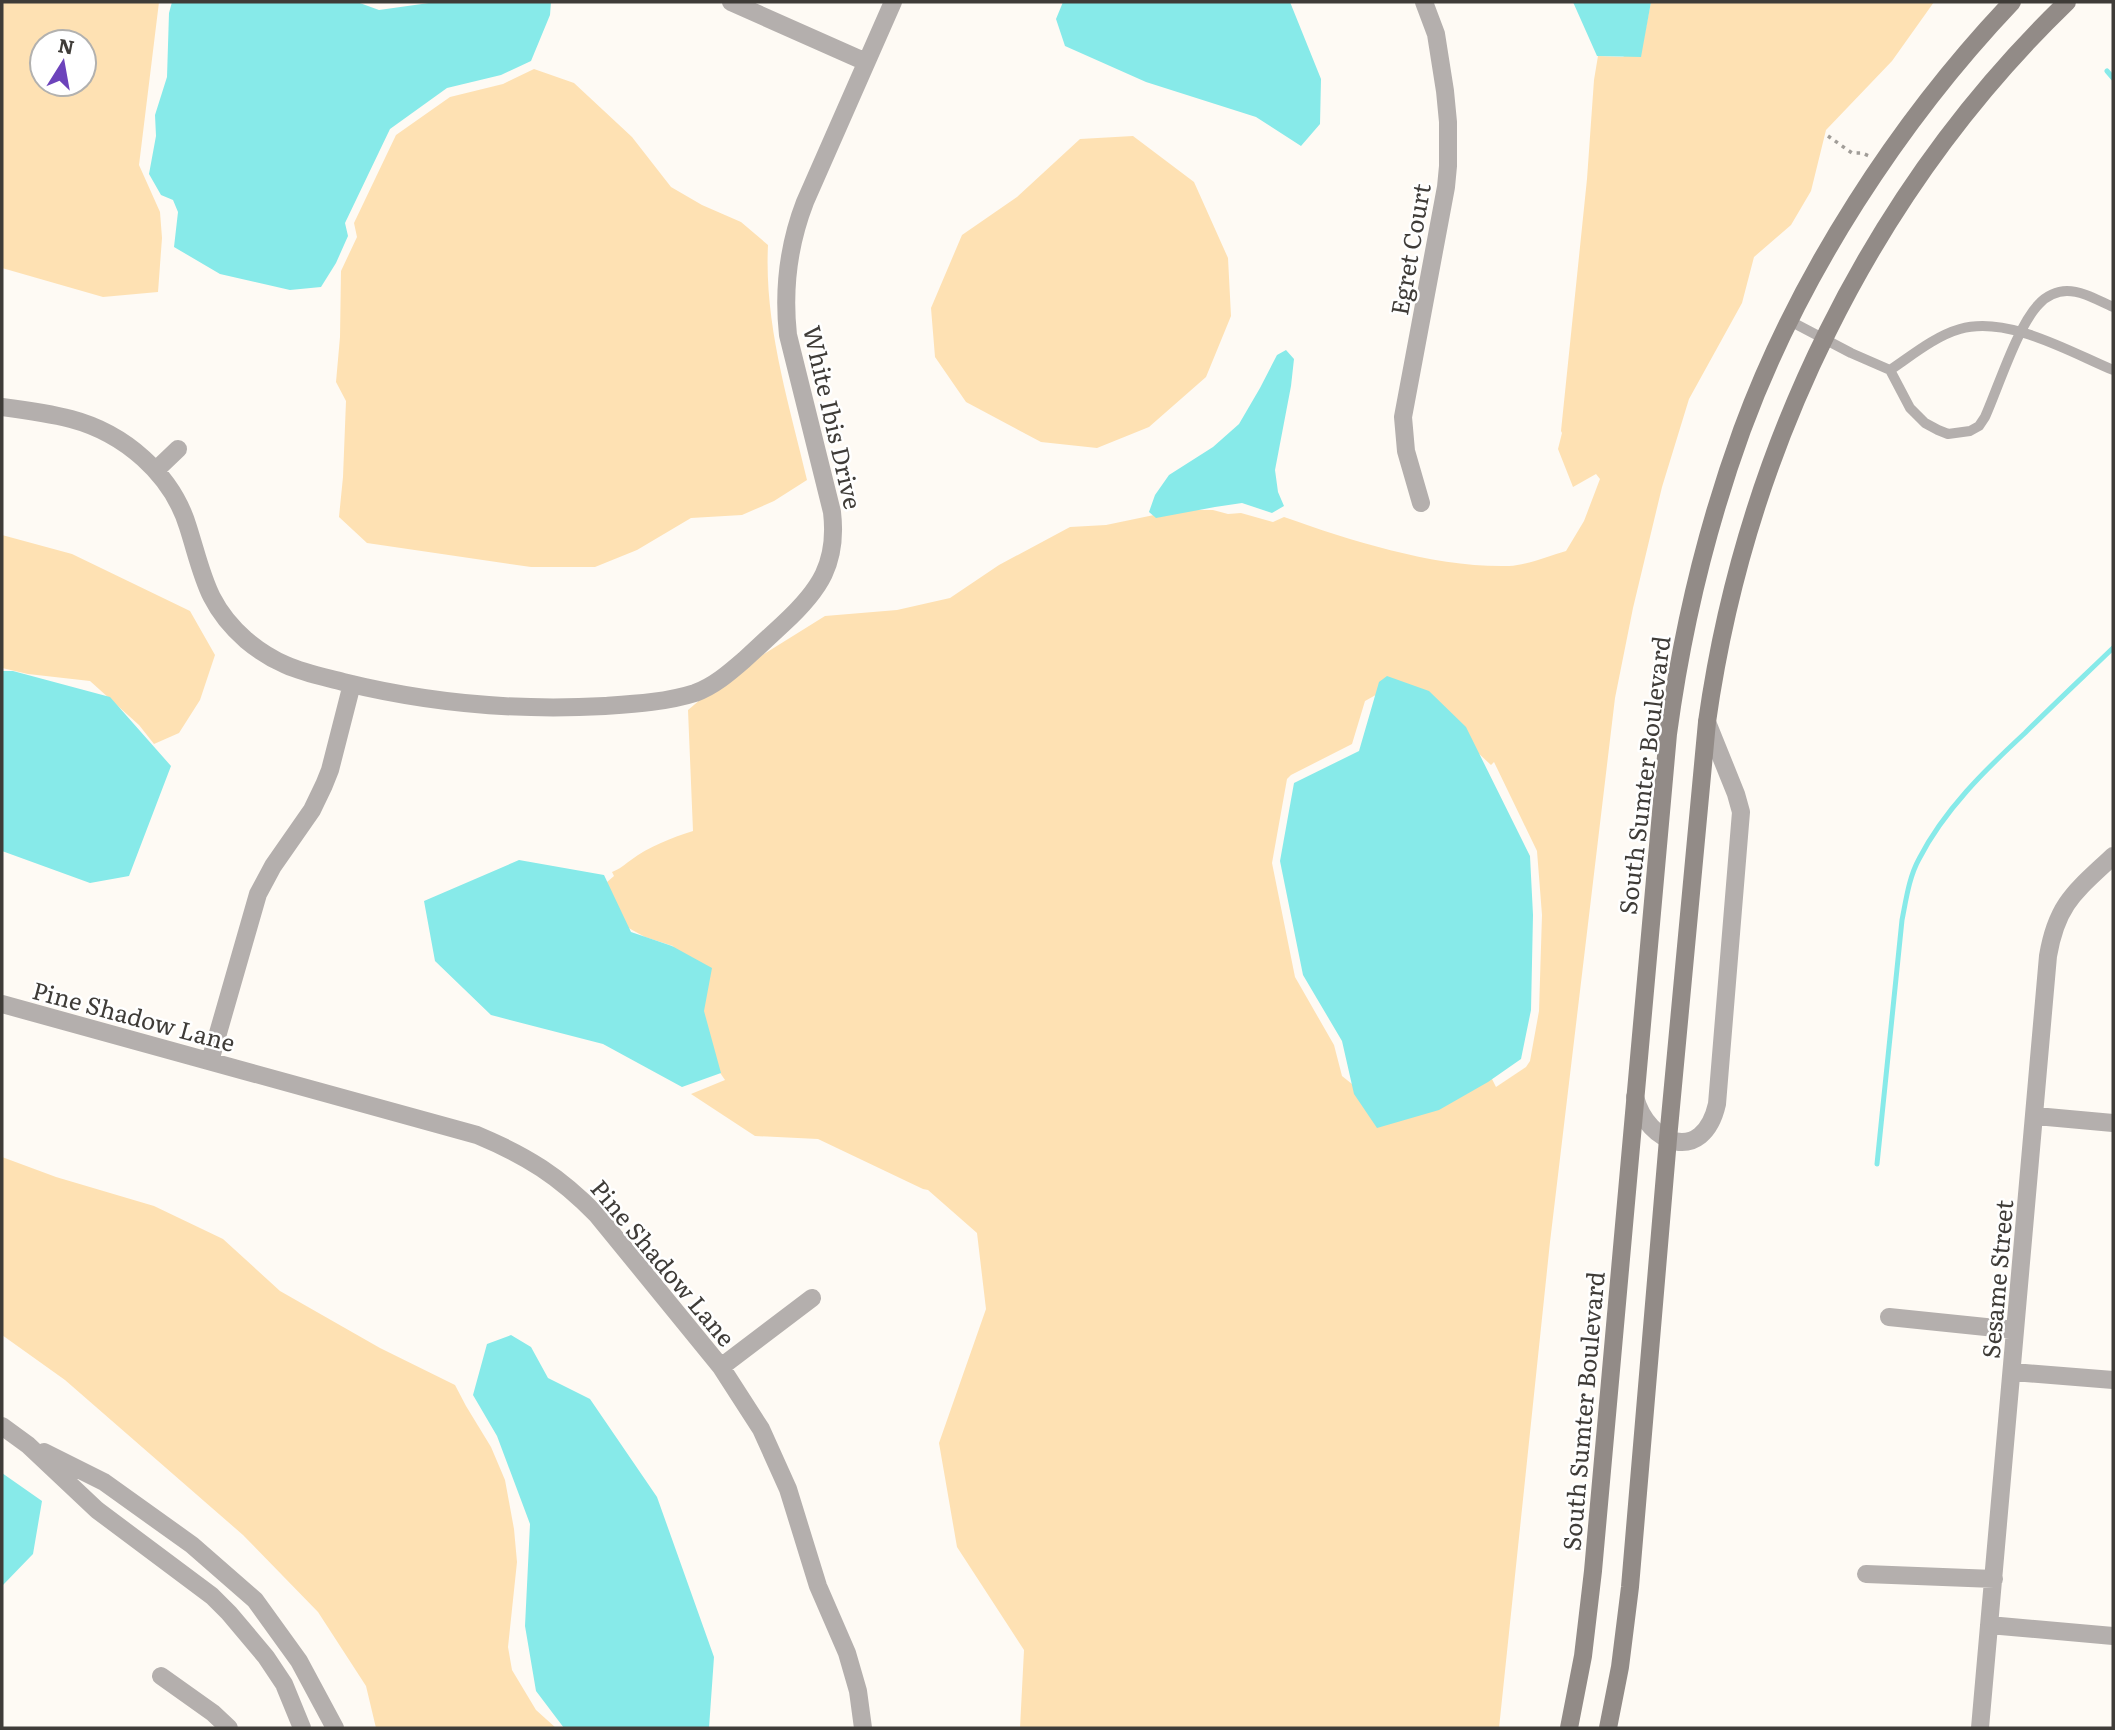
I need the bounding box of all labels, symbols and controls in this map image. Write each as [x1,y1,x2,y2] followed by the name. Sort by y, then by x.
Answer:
[28,28,98,98] north arrow
[56,30,77,61] text: N
[1380,180,1438,318] street label: Egret Court
[796,322,872,512] street label: White Ibis Drive
[1609,633,1677,916] street label: South Sumter Boulevard
[29,971,239,1059] street label: Pine Shadow Lane
[584,1171,744,1353] street label: Pine Shadow Lane
[1972,1198,2020,1360] street label: Sesame Street
[1552,1270,1612,1552] street label: South Sumter Boulevard

